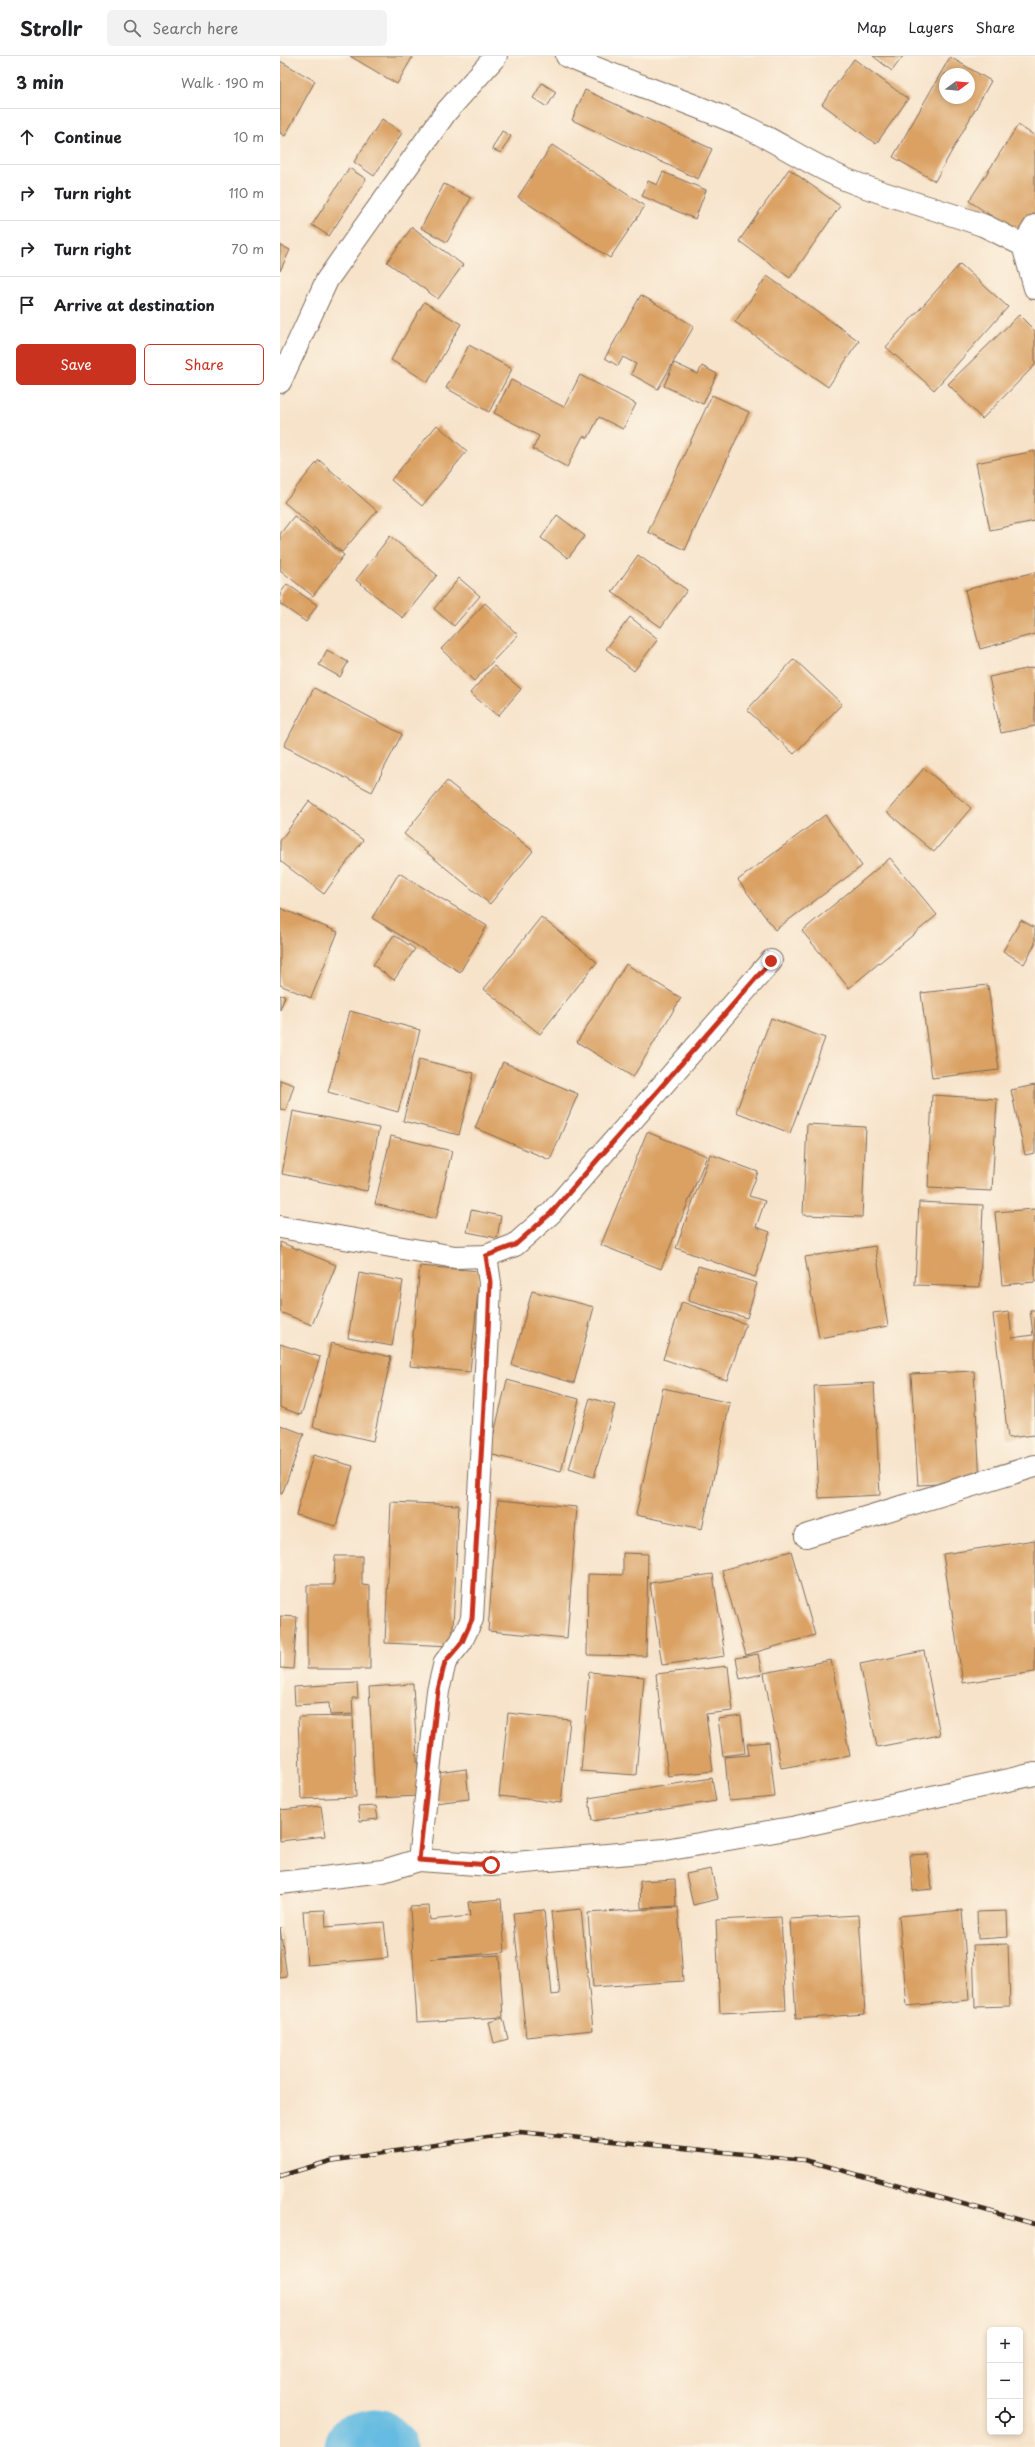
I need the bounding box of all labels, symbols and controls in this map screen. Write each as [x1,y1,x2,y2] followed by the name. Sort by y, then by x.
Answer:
[107,10,387,46] search box
[20,14,83,42] text: Strollr
[153,16,238,39] text: Search here
[121,17,143,39] icon: search
[857,17,887,38] text: Map
[909,17,954,38] text: Layers
[976,17,1015,38] text: Share
[939,68,975,104] north arrow
[16,69,64,95] text: 3 min
[181,73,264,92] text: Walk · 190 m
[54,125,122,148] text: Continue
[16,126,38,148] icon: ahead
[234,127,264,146] text: 10 m
[54,181,131,204] text: Turn right
[16,182,38,204] icon: right
[229,183,264,202] text: 110 m
[54,237,131,260] text: Turn right
[16,238,38,260] icon: right
[231,239,264,258] text: 70 m
[54,293,215,316] text: Arrive at destination
[16,294,38,316] icon: arrive
[16,344,136,385] button: Save
[144,344,264,385] button: Share
[762,952,780,970] route end
[482,1856,500,1874] route start
[987,2327,1023,2435] map controls
[987,2327,1023,2363] button: +
[987,2363,1023,2399] button: −
[987,2399,1023,2435] button: locate

